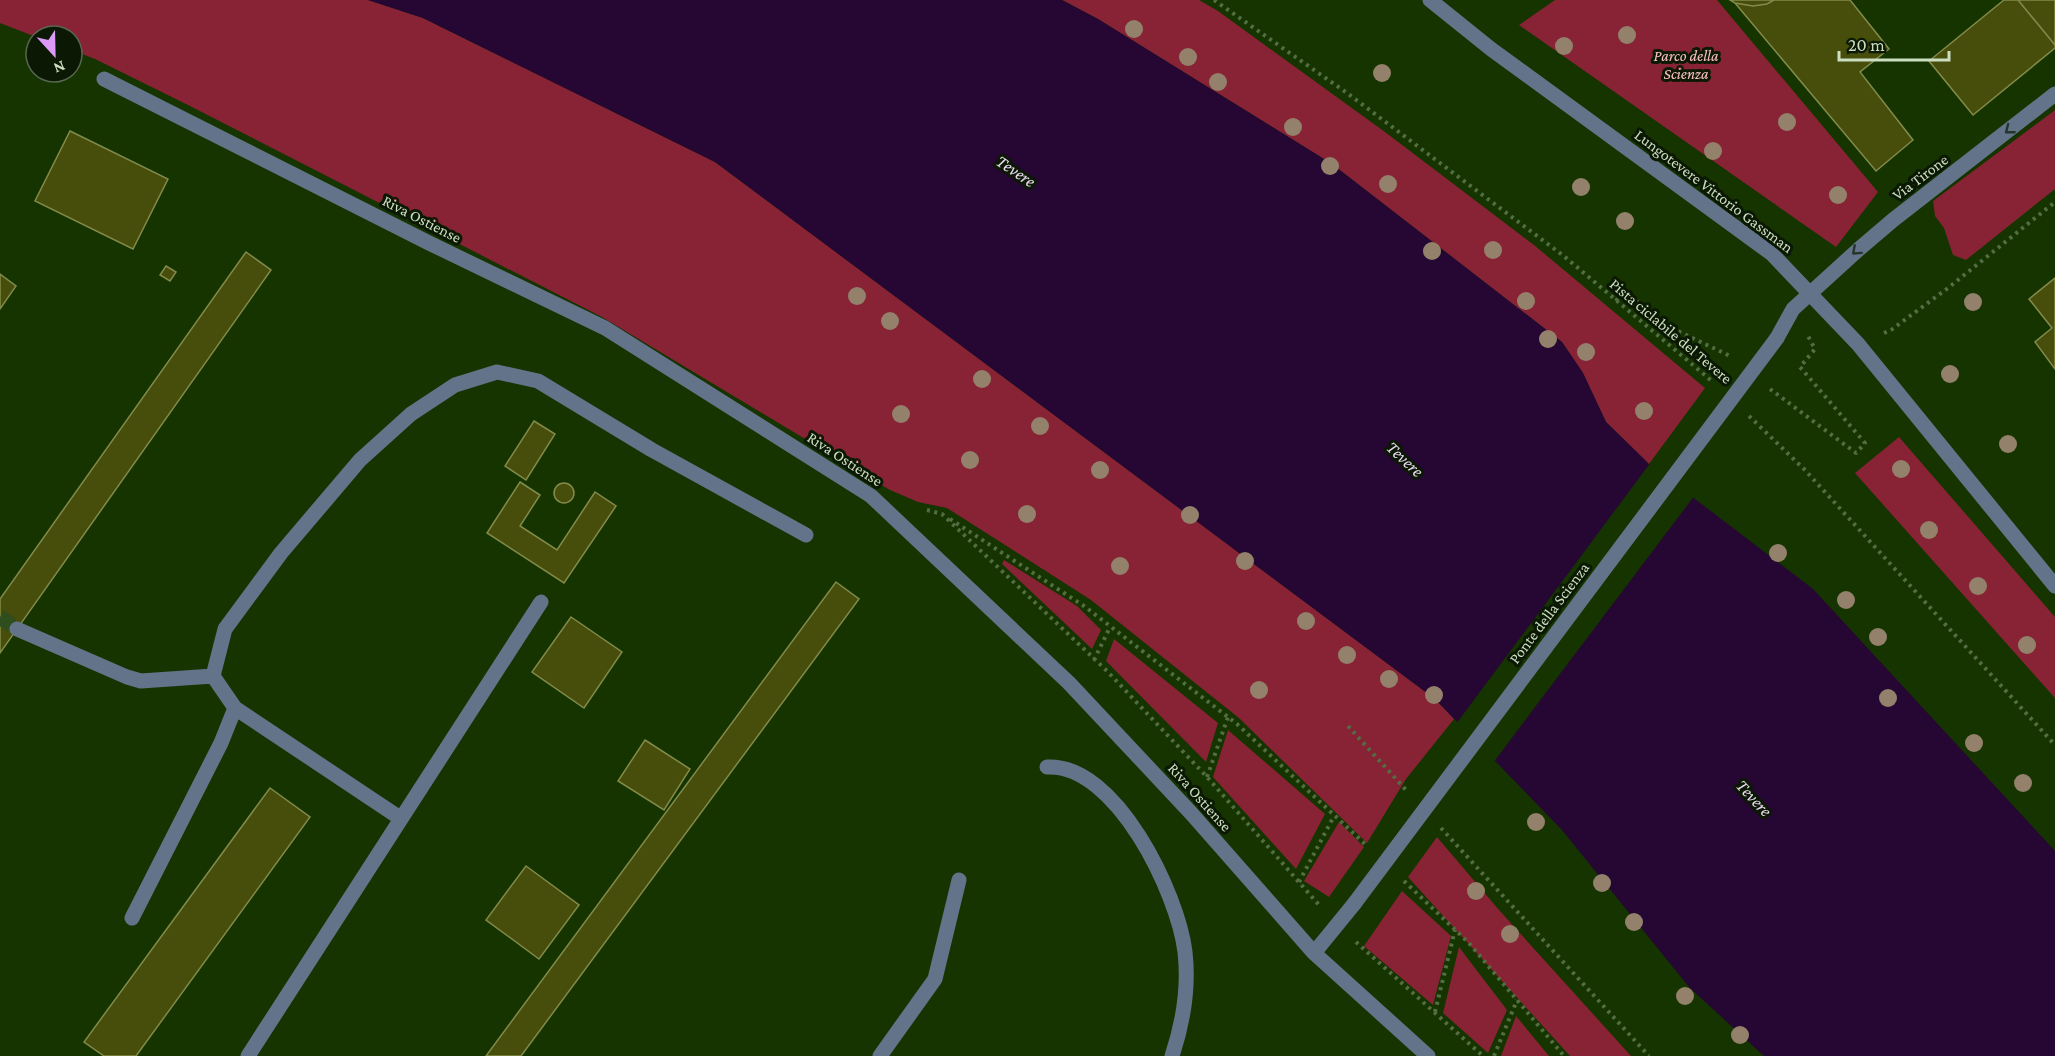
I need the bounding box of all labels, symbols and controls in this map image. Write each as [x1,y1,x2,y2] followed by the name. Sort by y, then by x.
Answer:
[24,24,84,84] north arrow
[1839,24,1948,62] scale bar
[1848,35,1885,55] text: 20 m
[1654,47,1719,82] park label: Parco della Scienza
[51,58,68,77] text: N
[2005,123,2016,134] one-way arrow
[1631,126,1797,257] street label: Lungotevere Vittorio Gassman
[993,151,1040,191] water label: Tevere
[1889,151,1951,203] street label: Via Tirone
[380,192,464,246] street label: Riva Ostiense
[1853,244,1863,255] one-way arrow
[1606,275,1736,387] street label: Pista ciclabile del Tevere
[804,428,886,490] street label: Riva Ostiense
[1382,437,1428,481] water label: Tevere
[1506,559,1593,667] street label: Ponte della Scienza
[1165,759,1235,835] street label: Riva Ostiense
[1732,775,1776,821] water label: Tevere

